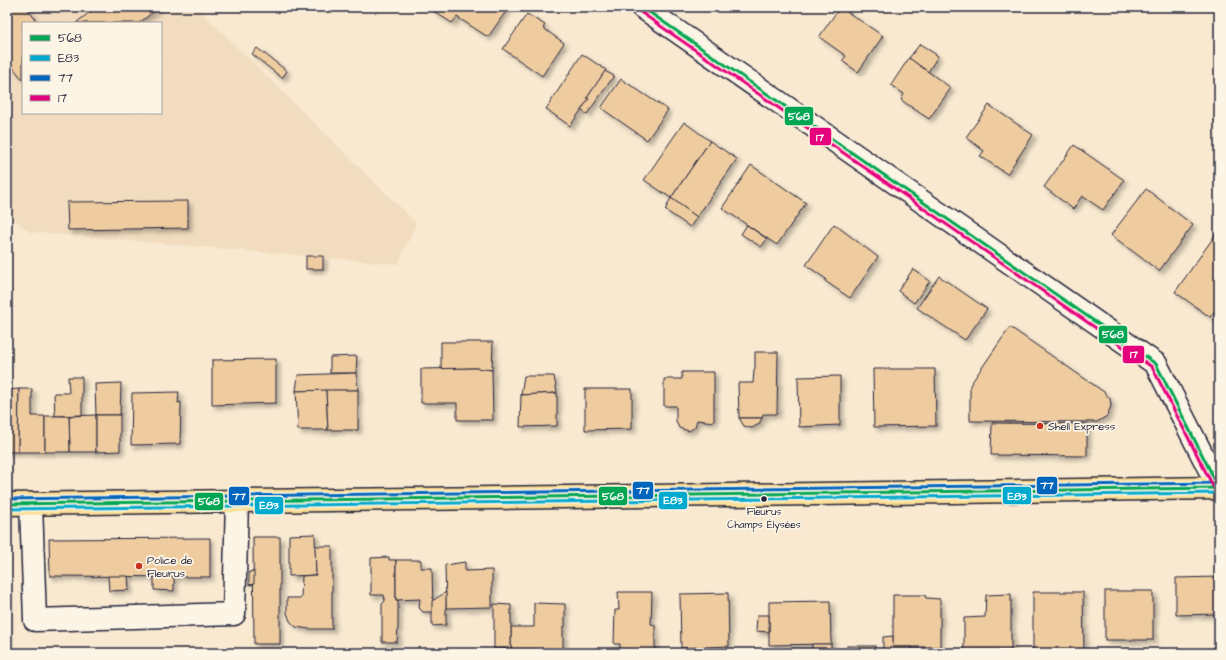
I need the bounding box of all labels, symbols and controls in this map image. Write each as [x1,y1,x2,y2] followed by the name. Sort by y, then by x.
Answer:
[22,22,162,114] legend
[58,30,82,47] text: 568
[58,50,79,67] text: E83
[58,70,73,87] text: 77
[58,90,68,107] text: 17
[784,106,814,126] line badge: 568
[788,109,811,124] text: 568
[809,127,832,146] line badge: 17
[816,130,824,145] text: 17
[1098,325,1128,344] line badge: 568
[1102,327,1125,342] text: 568
[1122,345,1145,364] line badge: 17
[1130,347,1138,362] text: 17
[1048,419,1116,434] place label: Shell Express
[1035,421,1045,431] marker: Shell Express
[1036,476,1058,495] line badge: 77
[1039,478,1054,493] text: 77
[632,481,654,500] line badge: 77
[635,483,650,498] text: 77
[228,486,250,506] line badge: 77
[598,486,628,506] line badge: 568
[1002,486,1032,505] line badge: E83
[231,489,246,504] text: 77
[602,489,625,504] text: 568
[1007,489,1027,504] text: E83
[658,491,688,510] line badge: E83
[194,492,224,511] line badge: 568
[663,493,683,508] text: E83
[198,494,221,509] text: 568
[759,494,769,504] marker: Fleurus Champs Élysées
[254,496,284,515] line badge: E83
[259,498,279,513] text: E83
[727,505,801,533] place label: Fleurus Champs Élysées
[147,553,193,581] place label: Police de Fleurus
[134,561,144,571] marker: Police de Fleurus

